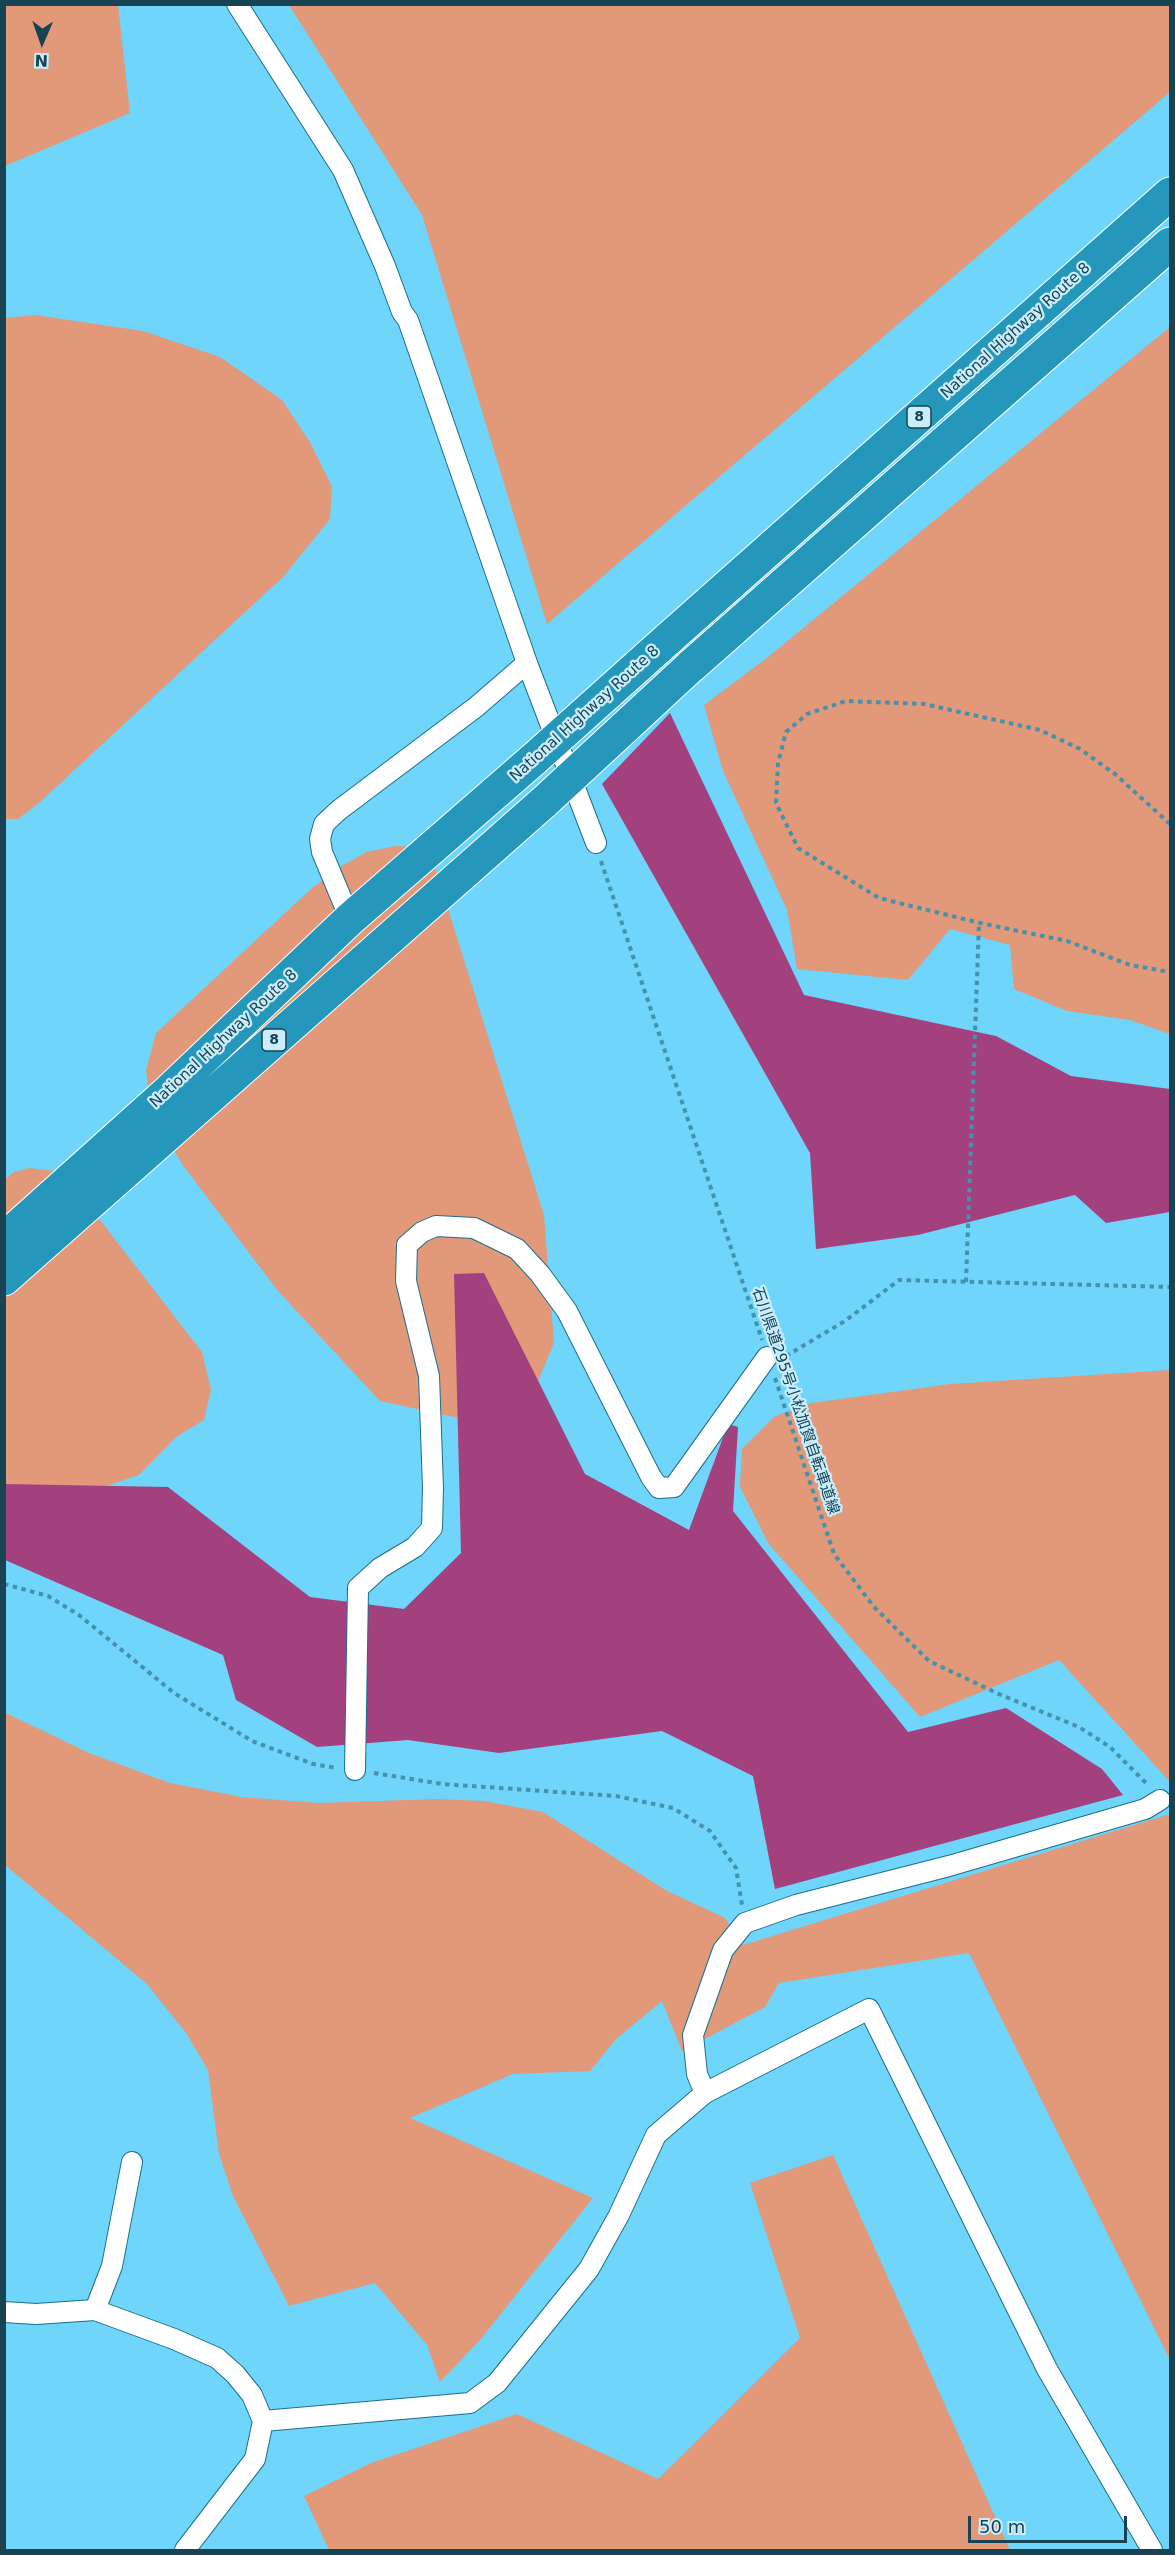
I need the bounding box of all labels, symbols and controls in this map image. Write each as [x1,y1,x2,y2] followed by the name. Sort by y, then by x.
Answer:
[12,12,72,72] north arrow
[34,51,48,70] text: N
[938,259,1094,403] street label: National Highway Route 8
[907,406,931,428] road number: 8
[507,642,663,786] street label: National Highway Route 8
[147,966,301,1112] street label: National Highway Route 8
[262,1029,286,1051] road number: 8
[748,1285,842,1517] street label: 石川県道295号小松加賀自転車道線
[971,2504,1130,2542] scale bar
[979,2516,1025,2537] text: 50 m

